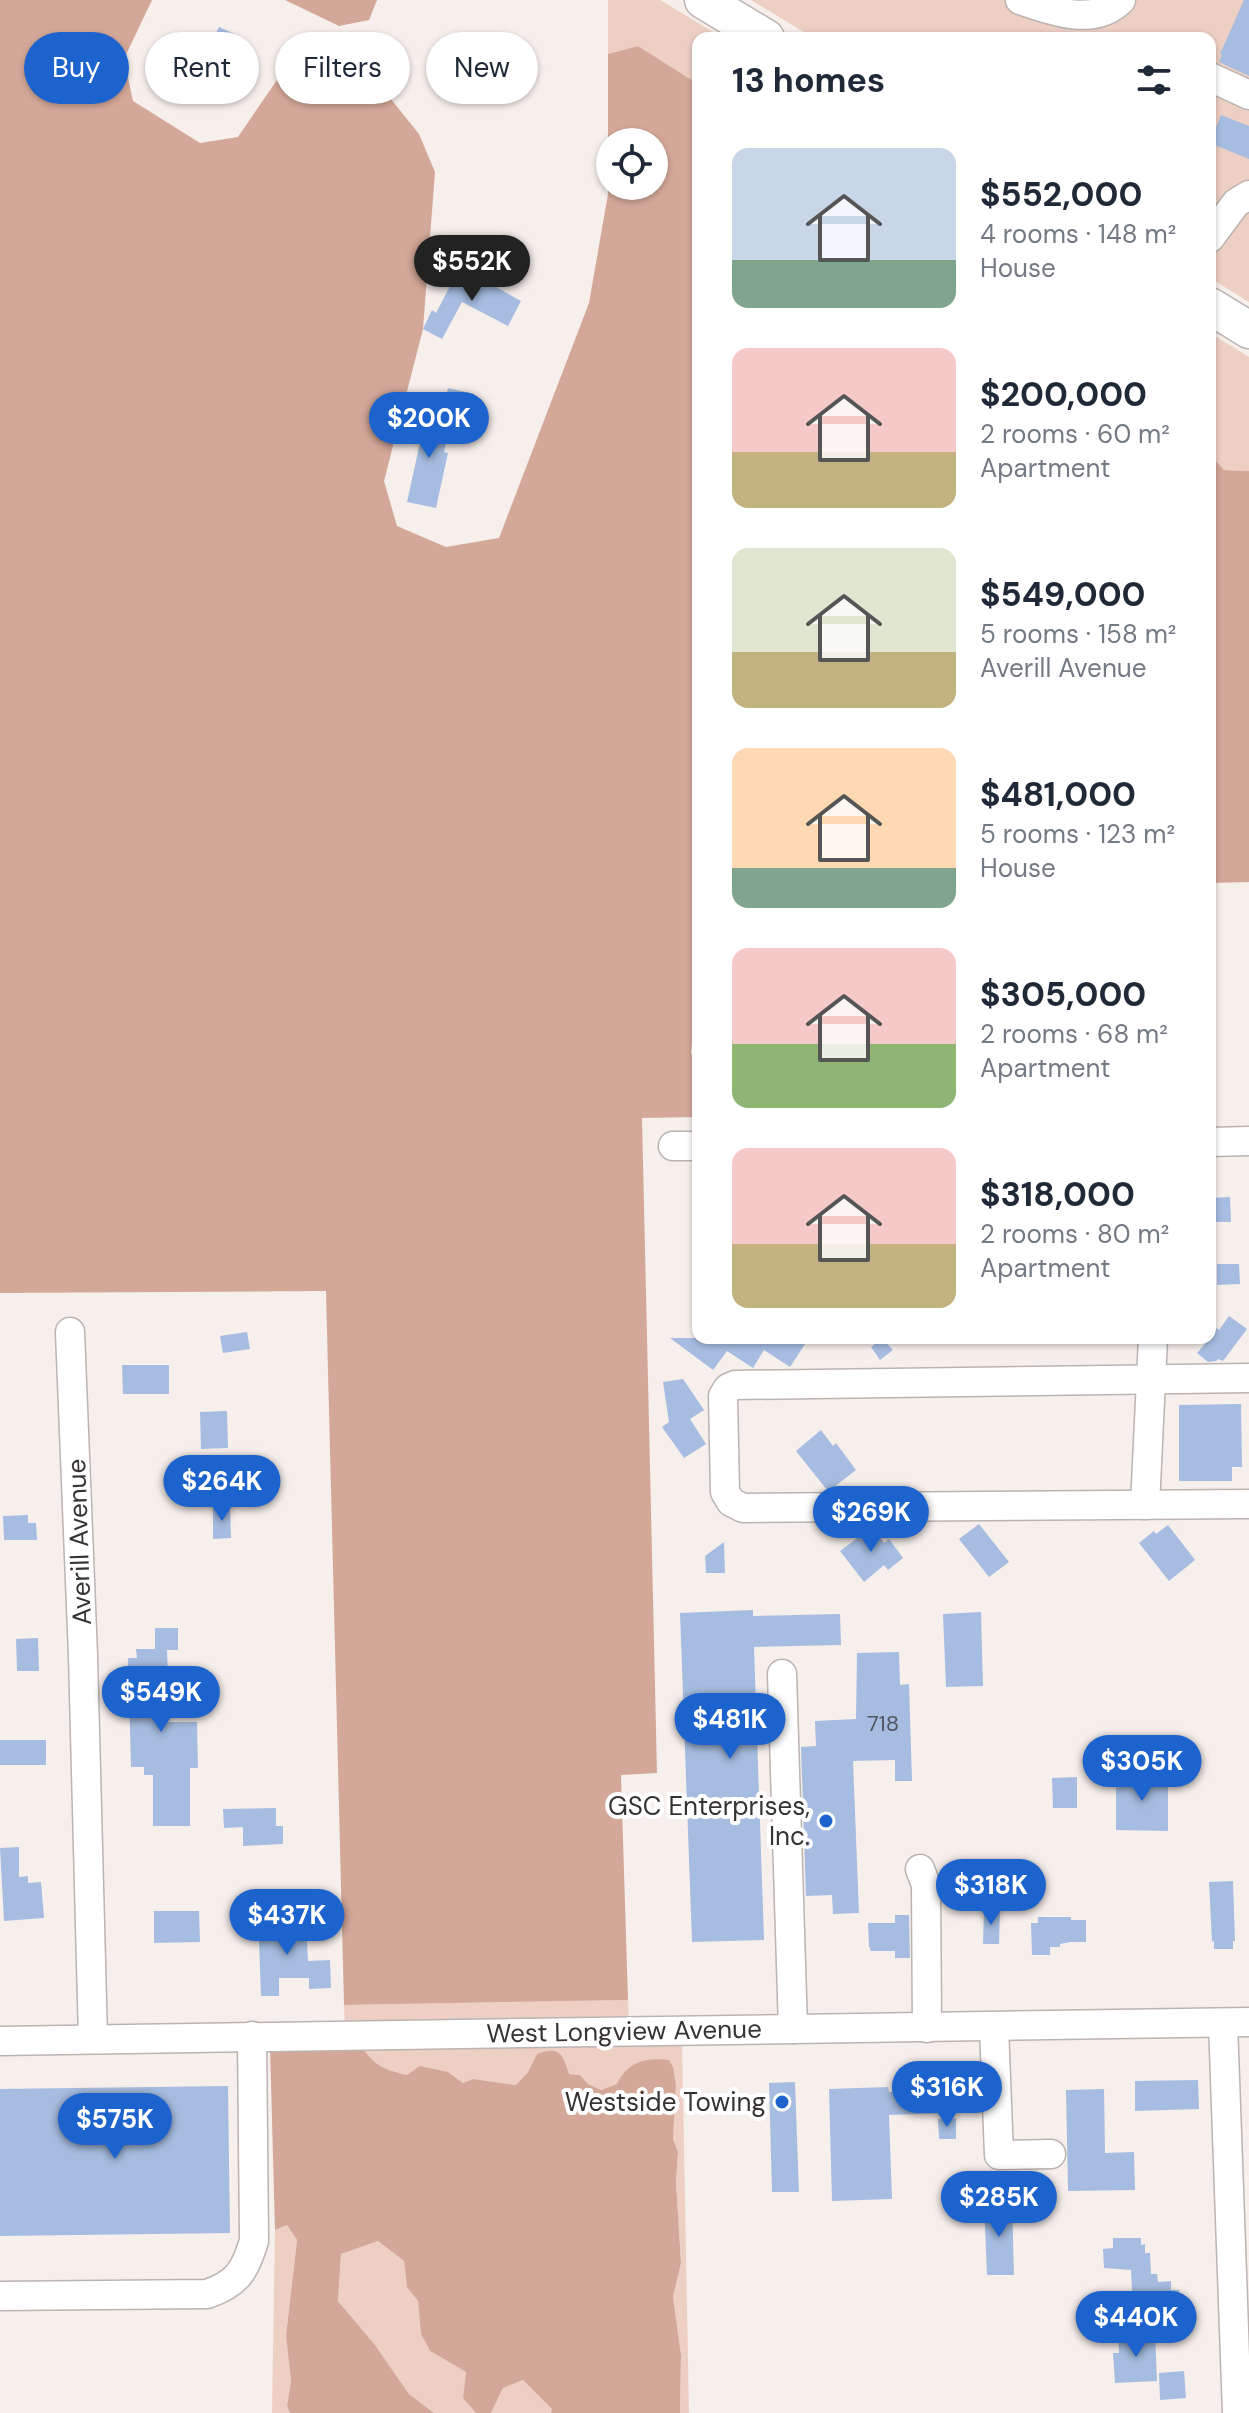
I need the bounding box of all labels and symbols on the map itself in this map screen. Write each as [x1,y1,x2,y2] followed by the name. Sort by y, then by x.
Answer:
[416,235,528,303] pin: $552K
[373,392,485,460] pin: $200K
[166,1455,278,1523] pin: $264K
[59,1458,99,1626] street label: Averill Avenue
[815,1486,927,1554] pin: $269K
[105,1666,217,1734] pin: $549K
[674,1693,786,1761] pin: $481K
[867,1709,899,1738] house number: 718
[1086,1735,1198,1803] pin: $305K
[608,1789,810,1853] place label: GSC Enterprises, Inc.
[817,1812,835,1830] marker: GSC Enterprises, Inc.
[935,1859,1047,1927] pin: $318K
[231,1889,343,1957] pin: $437K
[486,2012,762,2050] street label: West Longview Avenue
[891,2061,1003,2129] pin: $316K
[565,2085,766,2119] place label: Westside Towing
[59,2093,171,2161] pin: $575K
[773,2093,791,2111] marker: Westside Towing
[943,2171,1055,2239] pin: $285K
[1080,2291,1192,2359] pin: $440K

